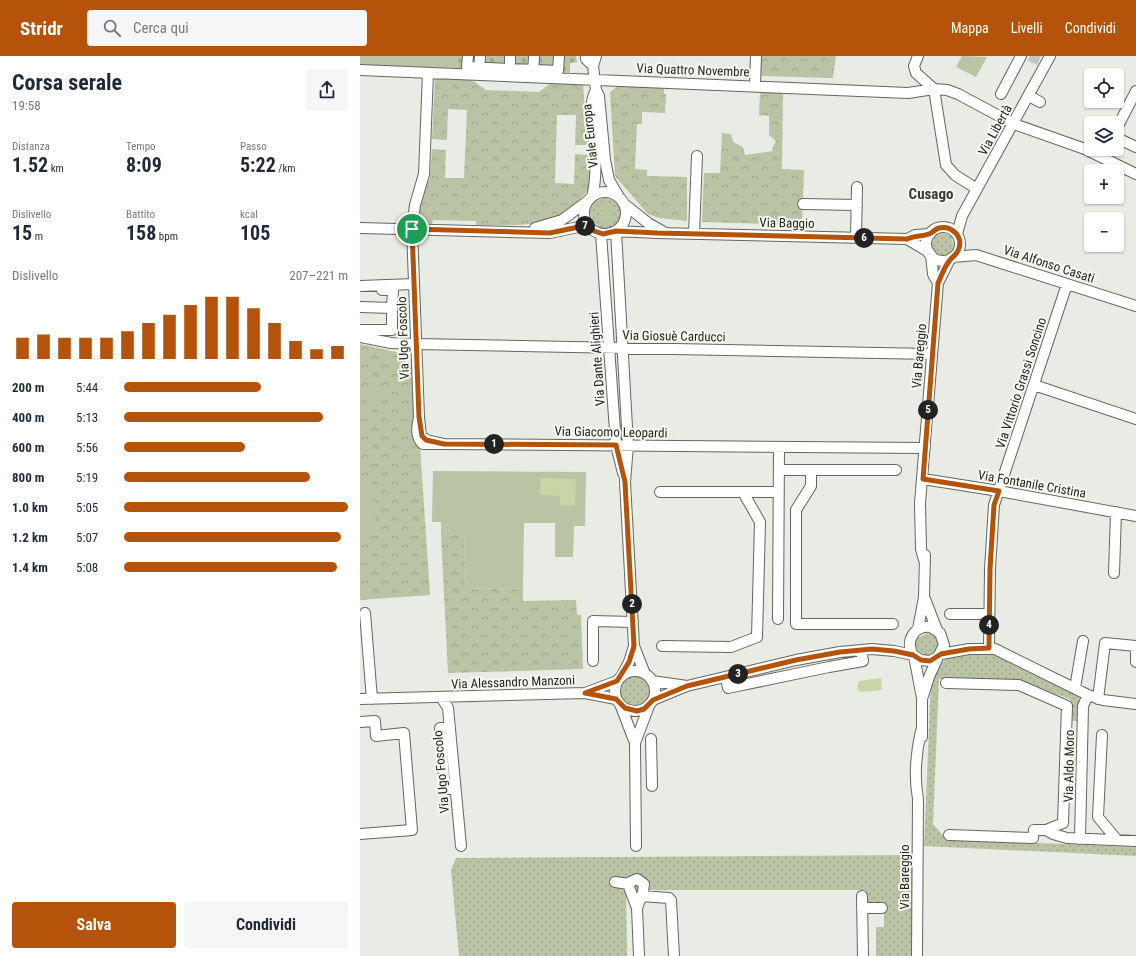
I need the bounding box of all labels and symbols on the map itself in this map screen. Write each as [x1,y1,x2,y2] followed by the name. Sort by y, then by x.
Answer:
[636,61,750,79] street label: Via Quattro Novembre
[975,102,1015,158] street label: Via Libertà
[579,103,601,169] street label: Viale Europa
[909,185,953,203] district label: Cusago
[395,212,429,246] pin
[759,215,815,231] street label: Via Baggio
[575,216,595,236] pin: 7
[854,228,874,248] pin: 6
[1002,242,1096,286] street label: Via Alfonso Casati
[394,296,412,380] street label: Via Ugo Foscolo
[586,311,608,407] street label: Via Dante Alighieri
[993,315,1049,451] street label: Via Vittorio Grassi Soncino
[909,323,929,389] street label: Via Bareggio
[622,328,726,344] street label: Via Giosuè Carducci
[918,400,938,420] pin: 5
[554,424,668,440] street label: Via Giacomo Leopardi
[484,434,504,454] pin: 1
[977,467,1087,501] street label: Via Fontanile Cristina
[622,594,642,614] pin: 2
[979,615,999,635] pin: 4
[728,664,748,684] pin: 3
[451,672,575,692] street label: Via Alessandro Manzoni
[430,730,452,814] street label: Via Ugo Foscolo
[1061,730,1077,802] street label: Via Aldo Moro
[897,844,912,910] street label: Via Bareggio

